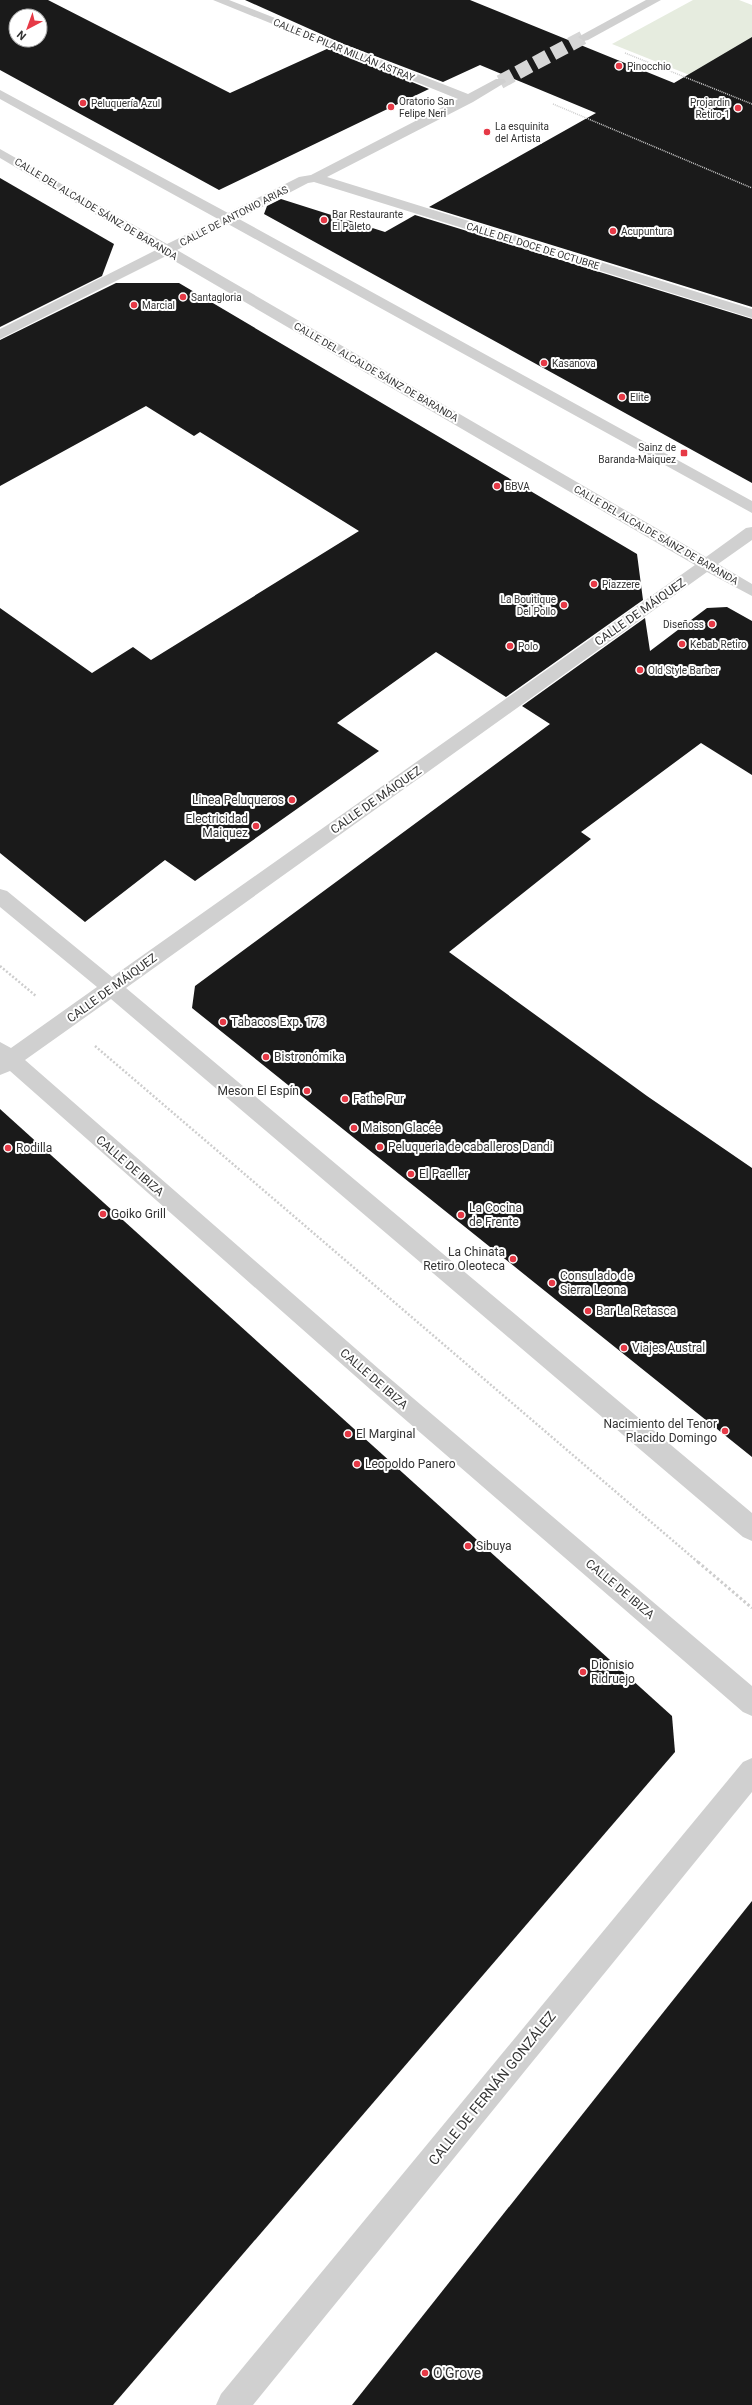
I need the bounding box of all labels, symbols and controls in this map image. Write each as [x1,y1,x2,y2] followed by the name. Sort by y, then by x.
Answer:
[8,8,48,48] north arrow
[272,16,417,83] street label: CALLE DE PILAR MILLÁN ASTRAY
[14,28,29,43] text: N
[614,61,624,71] marker: Pinocchio
[627,61,671,72] place label: Pinocchio
[399,96,454,119] place label: Oratorio San Felipe Neri
[690,97,730,120] place label: Projardin Retiro-1
[78,98,88,108] marker: Peluquería Azul
[91,98,160,109] place label: Peluquería Azul
[386,102,396,112] marker: Oratorio San Felipe Neri
[733,103,743,113] marker: Projardin Retiro-1
[495,121,549,144] place label: La esquinita del Artista
[482,127,492,137] marker: La esquinita del Artista
[13,155,180,262] street label: CALLE DEL ALCALDE SÁINZ DE BARANDA
[178,184,290,248] street label: CALLE DE ANTONIO ARIAS
[332,209,403,232] place label: Bar Restaurante El Paleto
[319,215,329,225] marker: Bar Restaurante El Paleto
[465,220,601,272] street label: CALLE DEL DOCE DE OCTUBRE
[608,226,618,236] marker: Acupuntura
[621,226,672,237] place label: Acupuntura
[178,292,188,302] marker: Santagloria
[191,292,242,303] place label: Santagloria
[129,300,139,310] marker: Marcial
[142,300,175,311] place label: Marcial
[292,319,461,424] street label: CALLE DEL ALCALDE SÁINZ DE BARANDA
[539,358,549,368] marker: Kasanova
[552,358,596,369] place label: Kasanova
[617,392,627,402] marker: Elite
[630,392,649,403] place label: Elite
[598,442,676,465] place label: Sainz de Baranda-Maiquez
[679,448,689,458] marker: Sainz de Baranda-Maiquez
[492,481,502,491] marker: BBVA
[505,481,530,492] place label: BBVA
[572,482,741,587] street label: CALLE DEL ALCALDE SÁINZ DE BARANDA
[591,575,688,649] street label: CALLE DE MÁIQUEZ
[589,579,599,589] marker: Piazzere
[602,579,640,590] place label: Piazzere
[501,594,556,617] place label: La Bouitique Del Pollo
[559,600,569,610] marker: La Bouitique Del Pollo
[663,619,704,630] place label: Diseñoss
[707,619,717,629] marker: Diseñoss
[677,639,687,649] marker: Kebab Retiro
[690,639,747,650] place label: Kebab Retiro
[505,641,515,651] marker: Polo
[518,641,538,652] place label: Polo
[635,665,645,675] marker: Old Style Barber
[648,665,720,676] place label: Old Style Barber
[327,763,424,837] street label: CALLE DE MÁIQUEZ
[192,793,284,807] place label: Linea Peluqueros
[287,795,297,805] marker: Linea Peluqueros
[185,812,248,840] place label: Electricidad Maiquez
[251,821,261,831] marker: Electricidad Maiquez
[64,950,160,1025] street label: CALLE DE MÁIQUEZ
[231,1015,325,1029] place label: Tabacos Exp. 173
[218,1017,228,1027] marker: Tabacos Exp. 173
[274,1050,345,1064] place label: Bistronómika
[261,1052,271,1062] marker: Bistronómika
[217,1084,299,1098] place label: Meson El Espín
[302,1086,312,1096] marker: Meson El Espín
[353,1092,404,1106] place label: Fathe Pur
[340,1094,350,1104] marker: Fathe Pur
[362,1121,441,1135] place label: Maison Glacée
[349,1123,359,1133] marker: Maison Glacée
[93,1133,167,1199] street label: CALLE DE IBIZA
[388,1140,553,1154] place label: Peluqueria de caballeros Dandi
[16,1141,52,1155] place label: Rodilla
[375,1142,385,1152] marker: Peluqueria de caballeros Dandi
[3,1143,13,1153] marker: Rodilla
[419,1167,468,1181] place label: El Paeller
[406,1169,416,1179] marker: El Paeller
[469,1201,522,1229] place label: La Cocina de Frente
[111,1207,166,1221] place label: Goiko Grill
[98,1209,108,1219] marker: Goiko Grill
[456,1210,466,1220] marker: La Cocina de Frente
[423,1245,505,1273] place label: La Chinata Retiro Oleoteca
[508,1254,518,1264] marker: La Chinata Retiro Oleoteca
[560,1269,633,1297] place label: Consulado de Sierra Leona
[547,1278,557,1288] marker: Consulado de Sierra Leona
[596,1304,676,1318] place label: Bar La Retasca
[583,1306,593,1316] marker: Bar La Retasca
[632,1341,705,1355] place label: Viajes Austral
[619,1343,629,1353] marker: Viajes Austral
[337,1346,411,1412] street label: CALLE DE IBIZA
[603,1417,717,1445] place label: Nacimiento del Tenor Placido Domingo
[720,1426,730,1436] marker: Nacimiento del Tenor Placido Domingo
[356,1427,415,1441] place label: El Marginal
[343,1429,353,1439] marker: El Marginal
[365,1457,456,1471] place label: Leopoldo Panero
[352,1459,362,1469] marker: Leopoldo Panero
[476,1539,512,1553] place label: Sibuya
[463,1541,473,1551] marker: Sibuya
[583,1556,657,1622] street label: CALLE DE IBIZA
[591,1658,635,1686] place label: Dionisio Ridruejo
[578,1667,588,1677] marker: Dionisio Ridruejo
[424,2007,559,2168] street label: CALLE DE FERNÁN GONZÁLEZ
[433,2365,481,2381] place label: O'Grove
[420,2368,430,2378] marker: O'Grove

